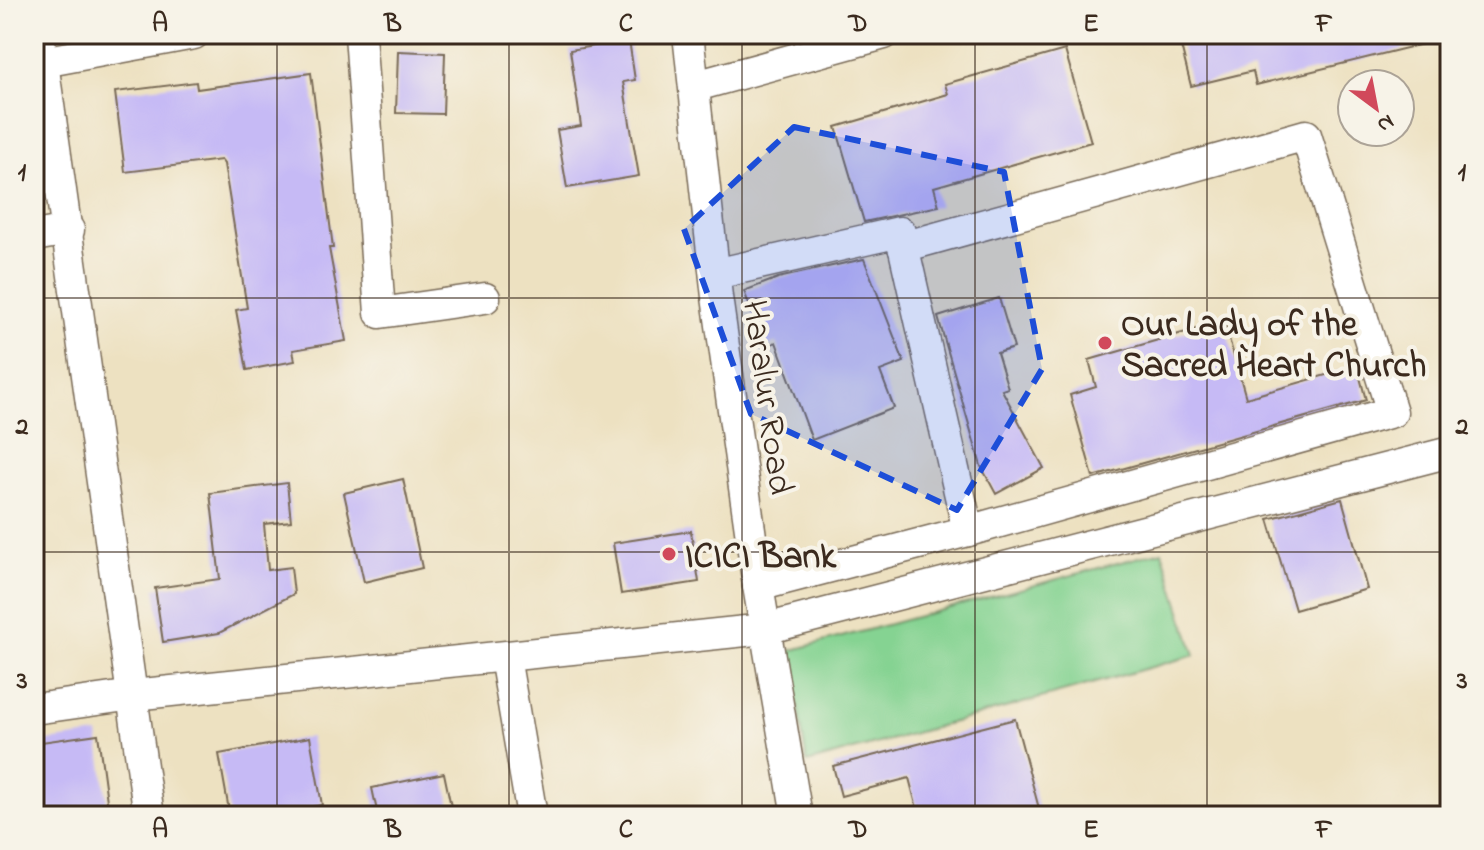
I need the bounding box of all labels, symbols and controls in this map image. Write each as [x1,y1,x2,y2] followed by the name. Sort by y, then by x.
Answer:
[152,6,168,44] text: A
[383,6,402,44] text: B
[619,6,633,44] text: C
[847,6,868,44] text: D
[1083,6,1099,44] text: E
[1314,6,1333,44] text: F
[1336,68,1416,148] north arrow
[1370,105,1400,140] text: N
[18,155,27,193] text: 1
[1458,155,1467,193] text: 1
[726,297,805,498] street label: Haralur Road
[1121,300,1426,394] place label: Our Lady of the Sacred Heart Church
[1096,334,1114,352] marker: Our Lady of the Sacred Heart Church
[15,409,29,447] text: 2
[1455,409,1469,447] text: 2
[685,532,837,585] place label: ICICI Bank
[660,545,678,563] marker: ICICI Bank
[16,663,28,701] text: 3
[1456,663,1468,701] text: 3
[152,812,168,850] text: A
[383,812,402,850] text: B
[619,812,633,850] text: C
[847,812,868,850] text: D
[1083,812,1099,850] text: E
[1314,812,1333,850] text: F

